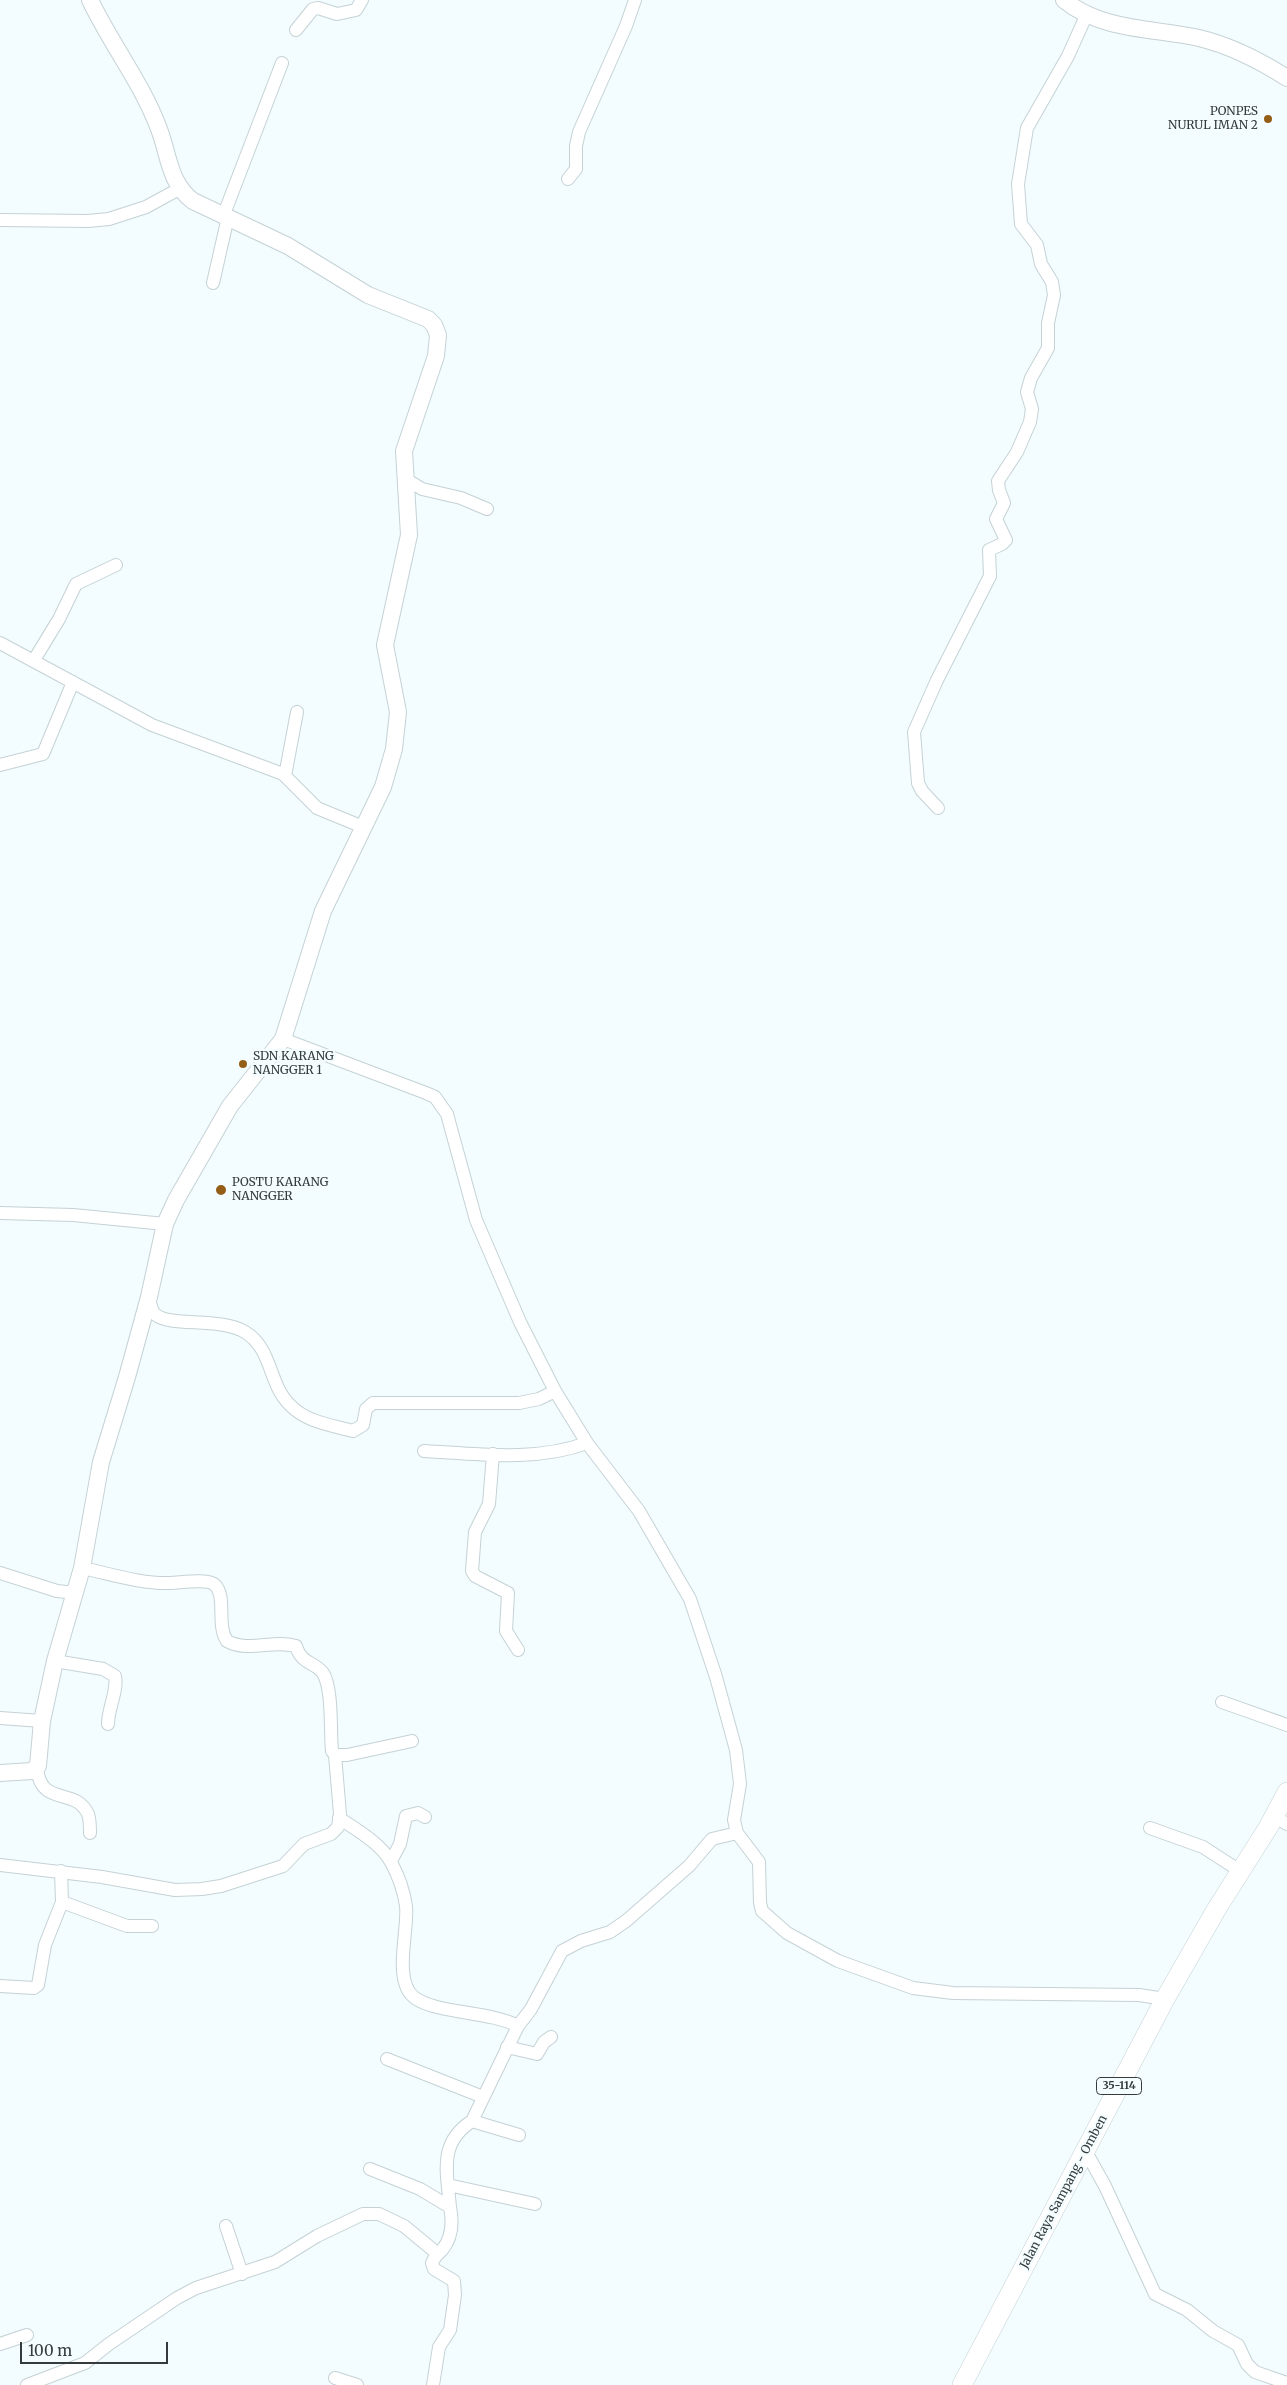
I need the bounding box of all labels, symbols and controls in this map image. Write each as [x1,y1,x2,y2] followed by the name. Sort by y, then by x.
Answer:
[1168,105,1258,133] place label: PONPES NURUL IMAN 2
[1262,113,1274,125] marker: PONPES NURUL IMAN 2
[253,1050,334,1078] place label: SDN KARANG NANGGER 1
[237,1058,249,1070] marker: SDN KARANG NANGGER 1
[232,1176,329,1204] place label: POSTU KARANG NANGGER
[214,1183,228,1197] marker: POSTU KARANG NANGGER
[1096,2078,1142,2094] road number: 35-114
[1017,2113,1111,2271] street label: Jalan Raya Sampang - Omben
[22,2332,170,2364] scale bar
[28,2341,72,2360] text: 100 m

